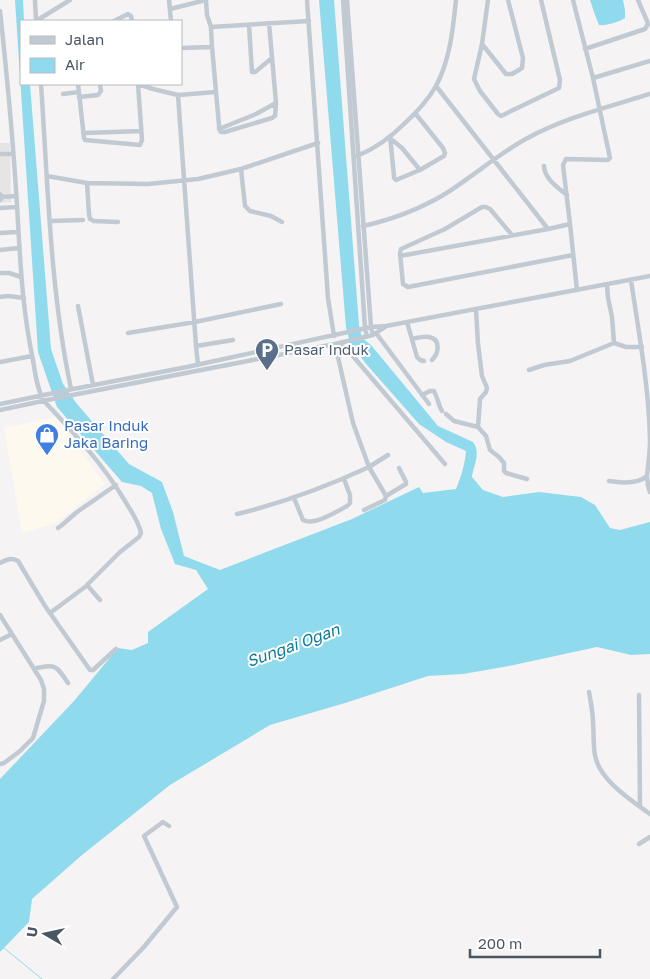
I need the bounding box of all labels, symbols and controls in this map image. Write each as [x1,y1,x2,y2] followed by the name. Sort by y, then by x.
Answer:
[20,20,182,85] legend
[65,30,104,48] text: Jalan
[65,55,85,73] text: Air
[254,337,280,371] parking icon: Pasar Induk
[284,340,369,358] place label: Pasar Induk
[64,416,149,451] place label: Pasar Induk Jaka Baring
[34,422,60,456] shop icon: Pasar Induk Jaka Baring
[244,619,343,671] water label: Sungai Ogan
[20,909,70,959] north arrow
[22,926,41,938] text: U
[470,926,600,958] scale bar
[478,934,522,952] text: 200 m

